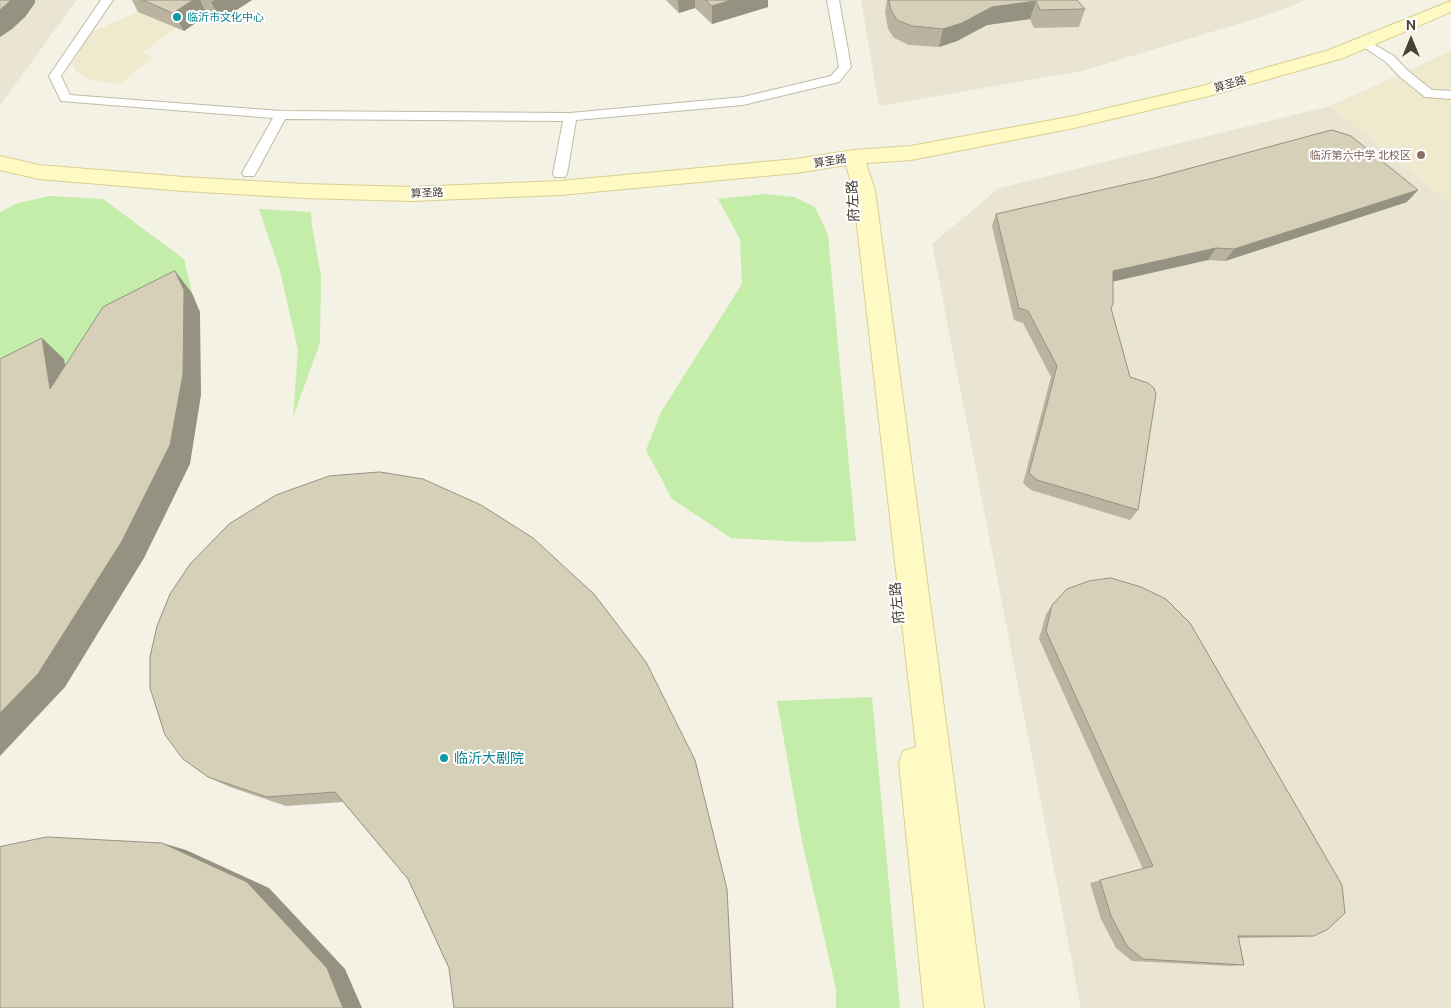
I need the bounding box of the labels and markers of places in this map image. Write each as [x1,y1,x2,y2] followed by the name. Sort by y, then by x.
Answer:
[187,10,264,24] place label: 临沂市文化中心
[171,11,183,23] marker: 临沂市文化中心
[1309,148,1411,162] place label: 临沂第六中学 北校区
[1415,149,1427,161] marker: 临沂第六中学 北校区
[454,750,524,766] place label: 临沂大剧院
[438,752,450,764] marker: 临沂大剧院

